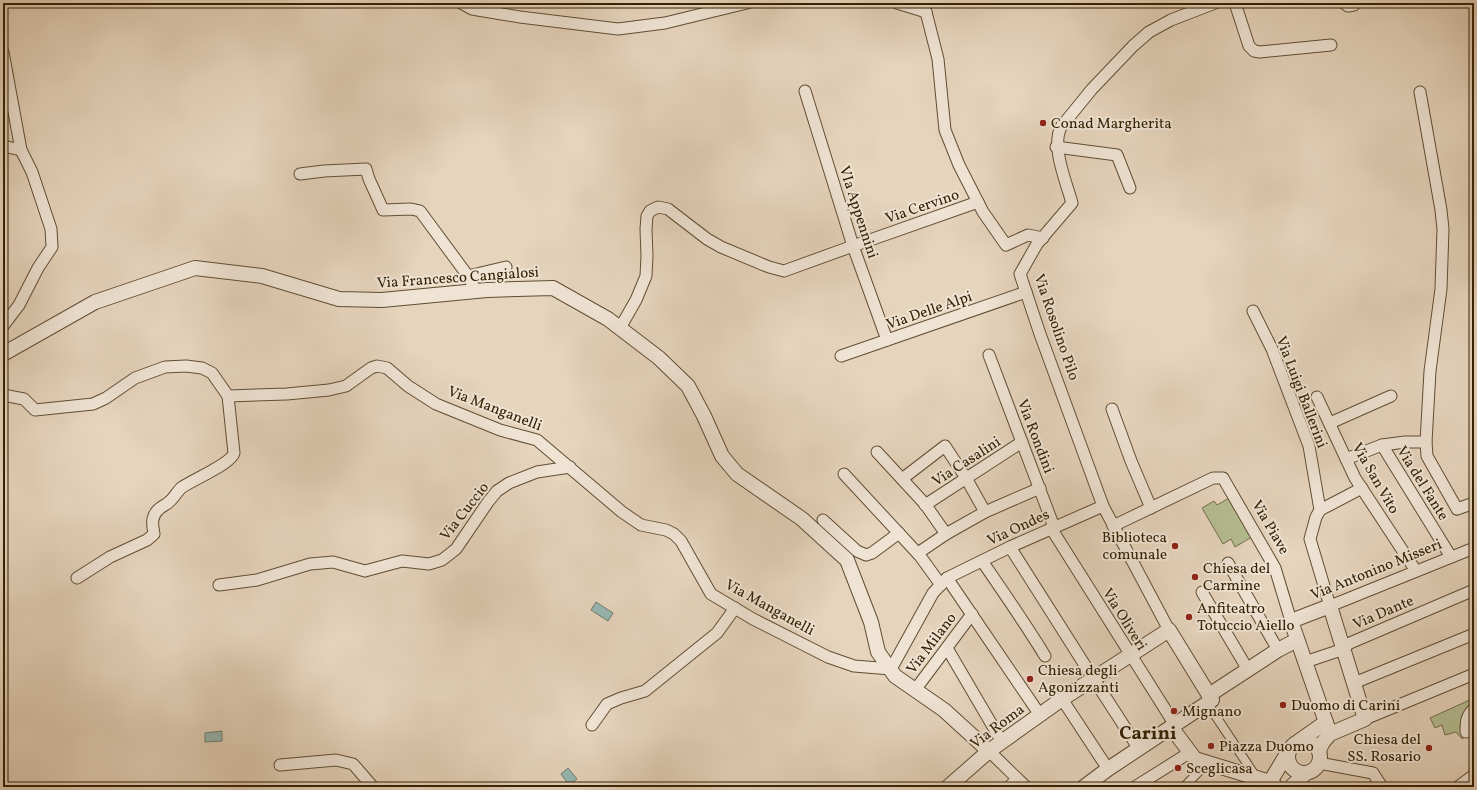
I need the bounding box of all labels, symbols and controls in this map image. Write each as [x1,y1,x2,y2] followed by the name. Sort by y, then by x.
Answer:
[1051,114,1172,135] place label: Conad Margherita
[1038,118,1048,128] marker: Conad Margherita
[833,163,882,261] street label: VIa Appennini
[883,185,962,230] street label: Via Cervino
[376,262,540,295] street label: Via Francesco Cangialosi
[1028,271,1084,384] street label: Via Rosolino Pilo
[884,287,975,336] street label: Via Delle Alpi
[1270,334,1332,451] street label: Via Luigi Ballerini
[444,382,545,437] street label: Via Manganelli
[1011,396,1058,477] street label: Via Rondini
[928,432,1005,492] street label: Via Casalini
[1346,439,1404,518] street label: Via San Vito
[1391,443,1453,525] street label: Via del Fante
[436,478,495,545] street label: Via Cuccio
[1246,497,1294,559] street label: Via Piave
[984,505,1053,552] street label: Via Ondes
[1102,528,1167,566] place label: Biblioteca comunale
[1308,534,1445,606] street label: Via Antonino Misseri
[1170,541,1180,551] marker: Biblioteca comunale
[1203,559,1270,597] place label: Chiesa del Carmine
[1190,572,1200,582] marker: Chiesa del Carmine
[721,575,818,642] street label: Via Manganelli
[1096,584,1151,655] street label: Via Oliveri
[1350,591,1417,636] street label: Via Dante
[1197,599,1294,637] place label: Anfiteatro Totuccio Aiello
[902,609,962,679] street label: Via Milano
[1184,612,1194,622] marker: Anfiteatro Totuccio Aiello
[1038,661,1119,699] place label: Chiesa degli Agonizzanti
[1025,674,1035,684] marker: Chiesa degli Agonizzanti
[1291,696,1400,717] place label: Duomo di Carini
[966,700,1029,755] street label: Via Roma
[1278,700,1288,710] marker: Duomo di Carini
[1182,702,1242,723] place label: Mignano
[1169,706,1179,716] marker: Mignano
[1119,721,1177,747] district label: Carini
[1347,730,1421,768] place label: Chiesa del SS. Rosario
[1219,737,1314,758] place label: Piazza Duomo
[1206,741,1216,751] marker: Piazza Duomo
[1424,743,1434,753] marker: Chiesa del SS. Rosario
[1186,759,1253,780] place label: Sceglicasa
[1173,763,1183,773] marker: Sceglicasa

